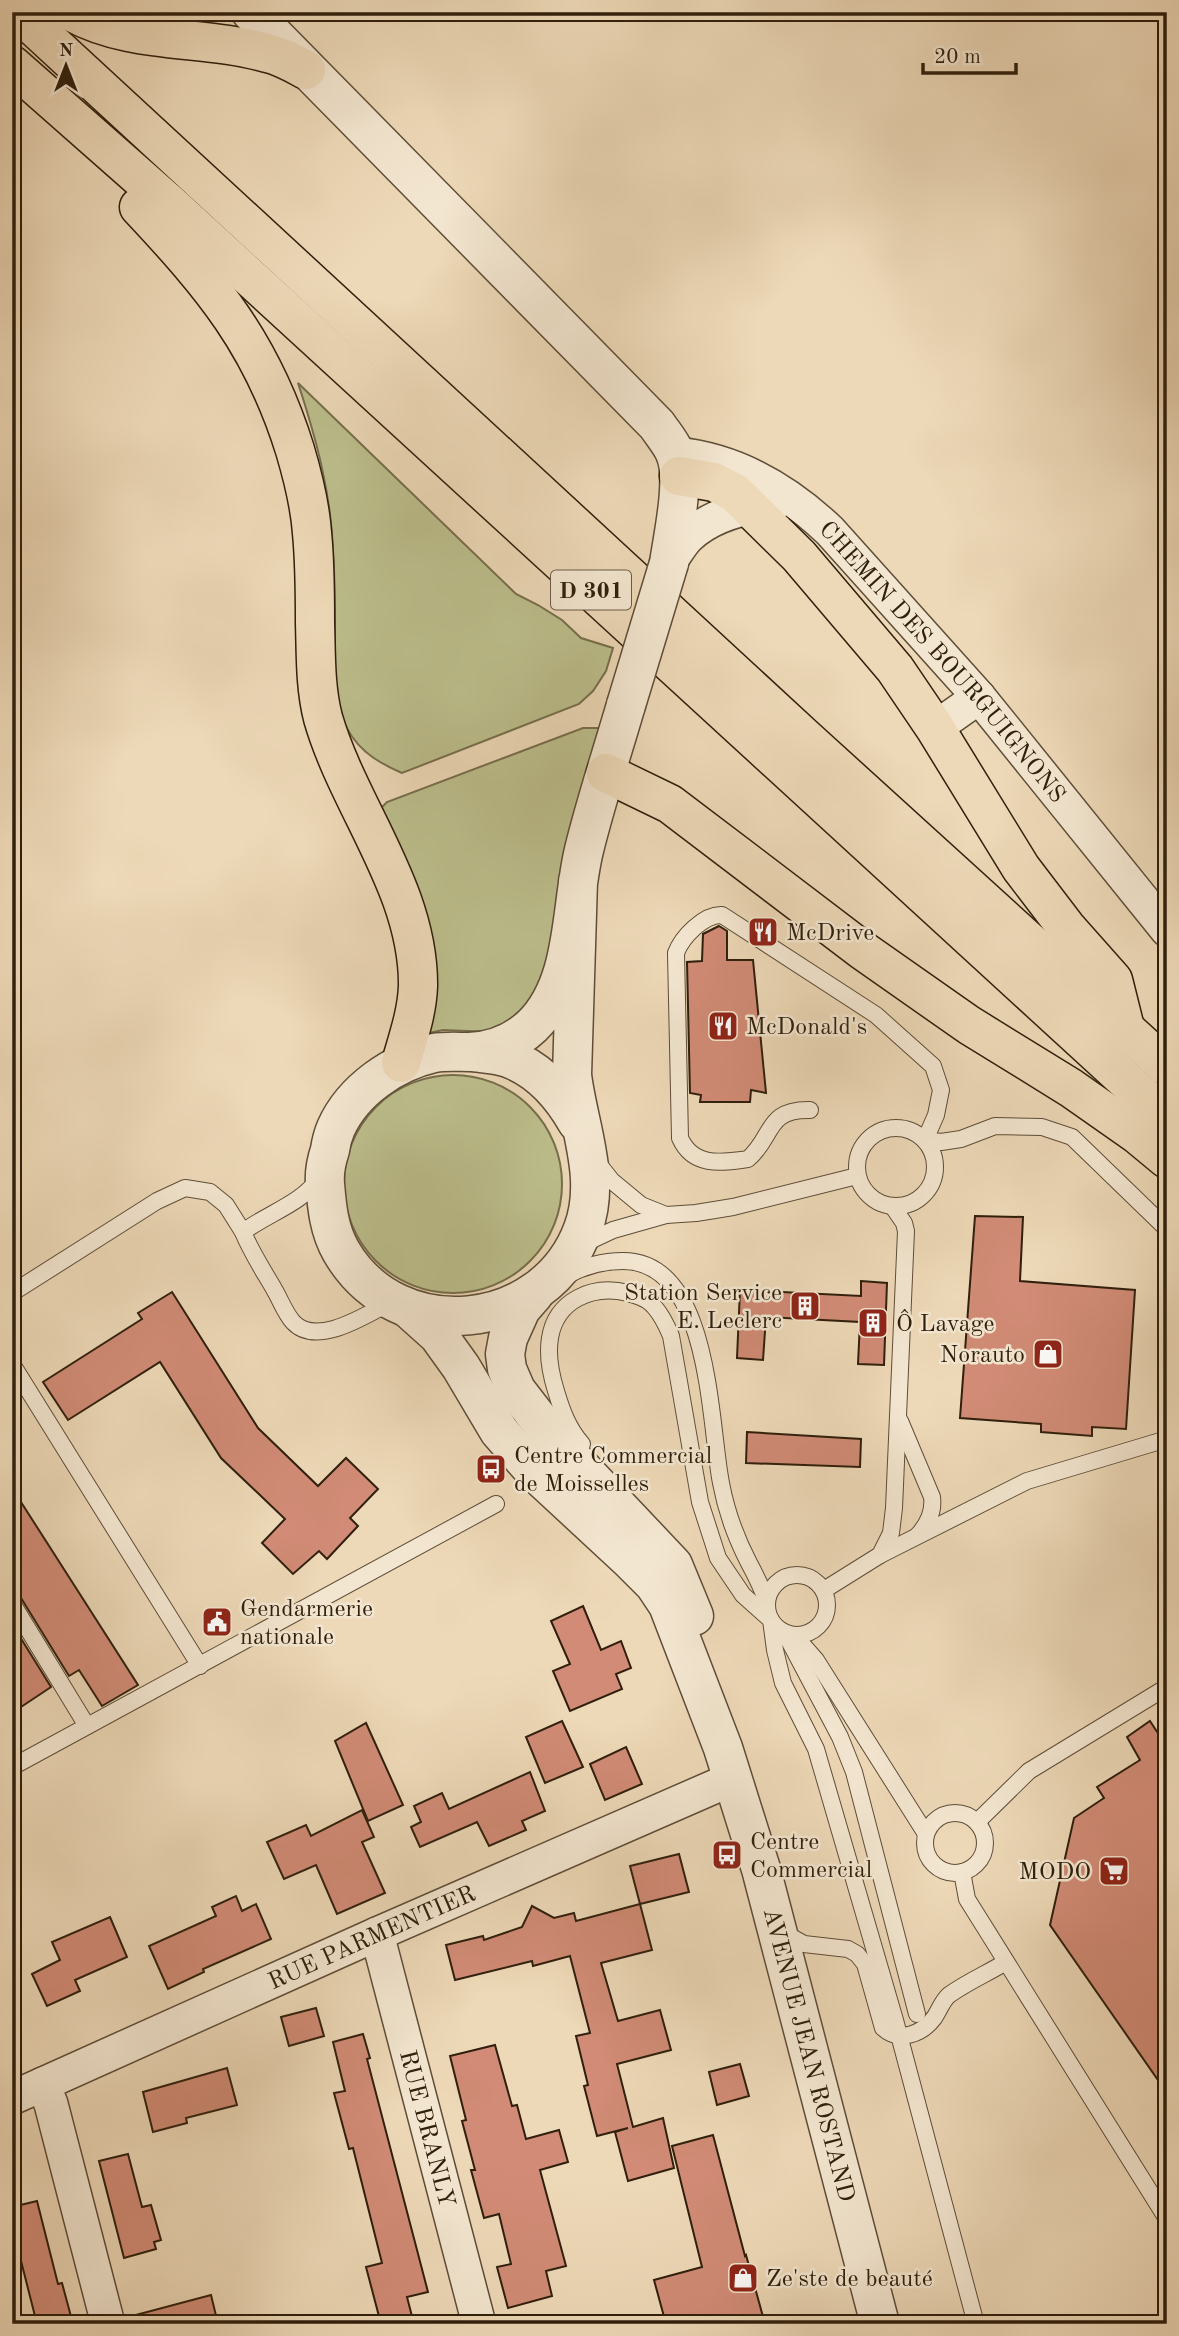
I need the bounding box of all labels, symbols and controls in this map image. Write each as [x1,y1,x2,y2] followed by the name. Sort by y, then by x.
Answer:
[32,32,102,102] north arrow
[923,32,1016,76] scale bar
[59,42,74,61] text: N
[934,47,981,68] text: 20 m
[814,517,1069,808] street label: CHEMIN DES BOURGUIGNONS
[551,570,631,610] road number: D 301
[746,915,780,949] restaurant icon: McDrive
[786,922,874,946] place label: McDrive
[706,1009,740,1043] restaurant icon: McDonald's
[746,1016,867,1040] place label: McDonald's
[624,1282,782,1334] place label: Station Service E. Leclerc
[788,1289,822,1323] building icon: Station Service E. Leclerc
[856,1306,890,1340] building icon: Ô Lavage
[896,1309,995,1337] place label: Ô Lavage
[1031,1337,1065,1371] shop icon: Norauto
[940,1344,1025,1368] place label: Norauto
[514,1445,712,1497] place label: Centre Commercial de Moisselles
[474,1452,508,1486] bus stop icon: Centre Commercial de Moisselles
[240,1598,373,1650] place label: Gendarmerie nationale
[200,1605,234,1639] public building icon: Gendarmerie nationale
[750,1831,872,1883] place label: Centre Commercial
[710,1838,744,1872] bus stop icon: Centre Commercial
[1097,1854,1131,1888] supermarket icon: MODO
[1019,1861,1091,1885] place label: MODO
[265,1882,480,1995] street label: RUE PARMENTIER
[758,1906,858,2205] street label: AVENUE JEAN ROSTAND
[394,2048,458,2210] street label: RUE BRANLY
[726,2261,760,2295] shop icon: Ze'ste de beauté
[766,2268,933,2292] place label: Ze'ste de beauté

